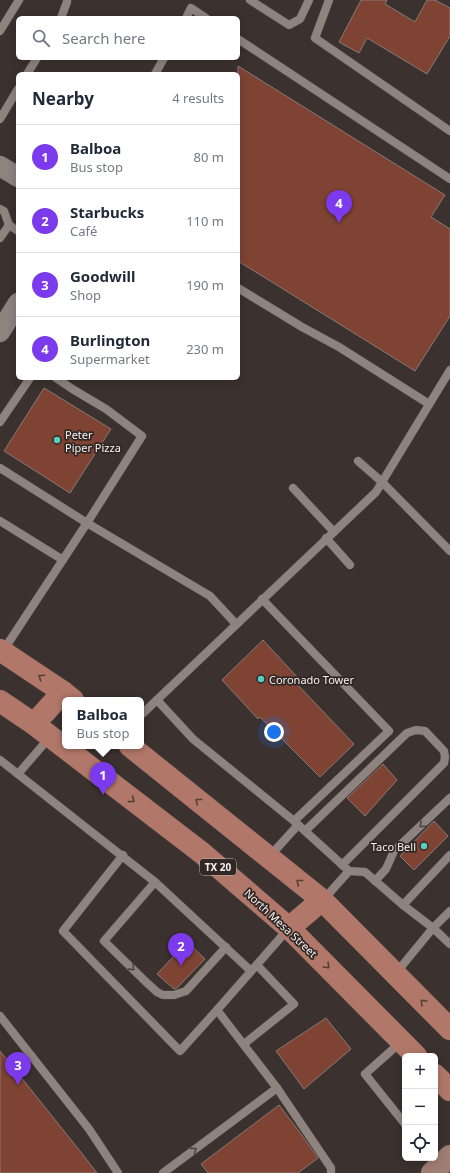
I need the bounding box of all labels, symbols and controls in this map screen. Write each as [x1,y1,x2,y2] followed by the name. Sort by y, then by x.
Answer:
[16,16,240,60] search box
[30,27,52,49] icon: search
[62,28,145,48] text: Search here
[32,87,94,110] text: Nearby
[172,89,224,107] text: 4 results
[70,138,121,158] text: Balboa
[41,148,49,166] text: 1
[194,148,224,166] text: 80 m
[70,158,123,176] text: Bus stop
[326,190,352,223] pin: 4
[70,202,144,222] text: Starbucks
[41,212,49,230] text: 2
[186,212,224,230] text: 110 m
[70,222,97,240] text: Café
[70,266,135,286] text: Goodwill
[41,276,49,294] text: 3
[186,276,224,294] text: 190 m
[70,286,101,304] text: Shop
[70,330,150,350] text: Burlington
[41,340,49,358] text: 4
[186,340,224,358] text: 230 m
[70,350,150,368] text: Supermarket
[65,427,121,455] place label: Peter Piper Pizza
[52,435,62,445] marker: Peter Piper Pizza
[269,672,354,687] place label: Coronado Tower
[256,674,266,684] marker: Coronado Tower
[38,675,45,682] one-way arrow
[62,697,144,749] popup
[77,704,128,724] text: Balboa
[264,722,284,742] your location
[77,724,129,742] text: Bus stop
[90,762,116,795] pin: 1
[128,795,135,802] one-way arrow
[195,798,202,805] one-way arrow
[419,820,427,828] one-way arrow
[371,839,416,854] place label: Taco Bell
[419,841,429,851] marker: Taco Bell
[200,859,236,875] road number: TX 20
[297,880,304,887] one-way arrow
[241,885,321,961] street label: North Mesa Street
[168,933,194,966] pin: 2
[322,961,329,969] one-way arrow
[127,963,135,971] one-way arrow
[420,999,427,1007] one-way arrow
[5,1052,31,1085] pin: 3
[402,1053,438,1161] map controls
[402,1053,438,1089] button: +
[402,1089,438,1125] button: −
[402,1125,438,1161] button: locate
[190,1148,197,1155] one-way arrow

